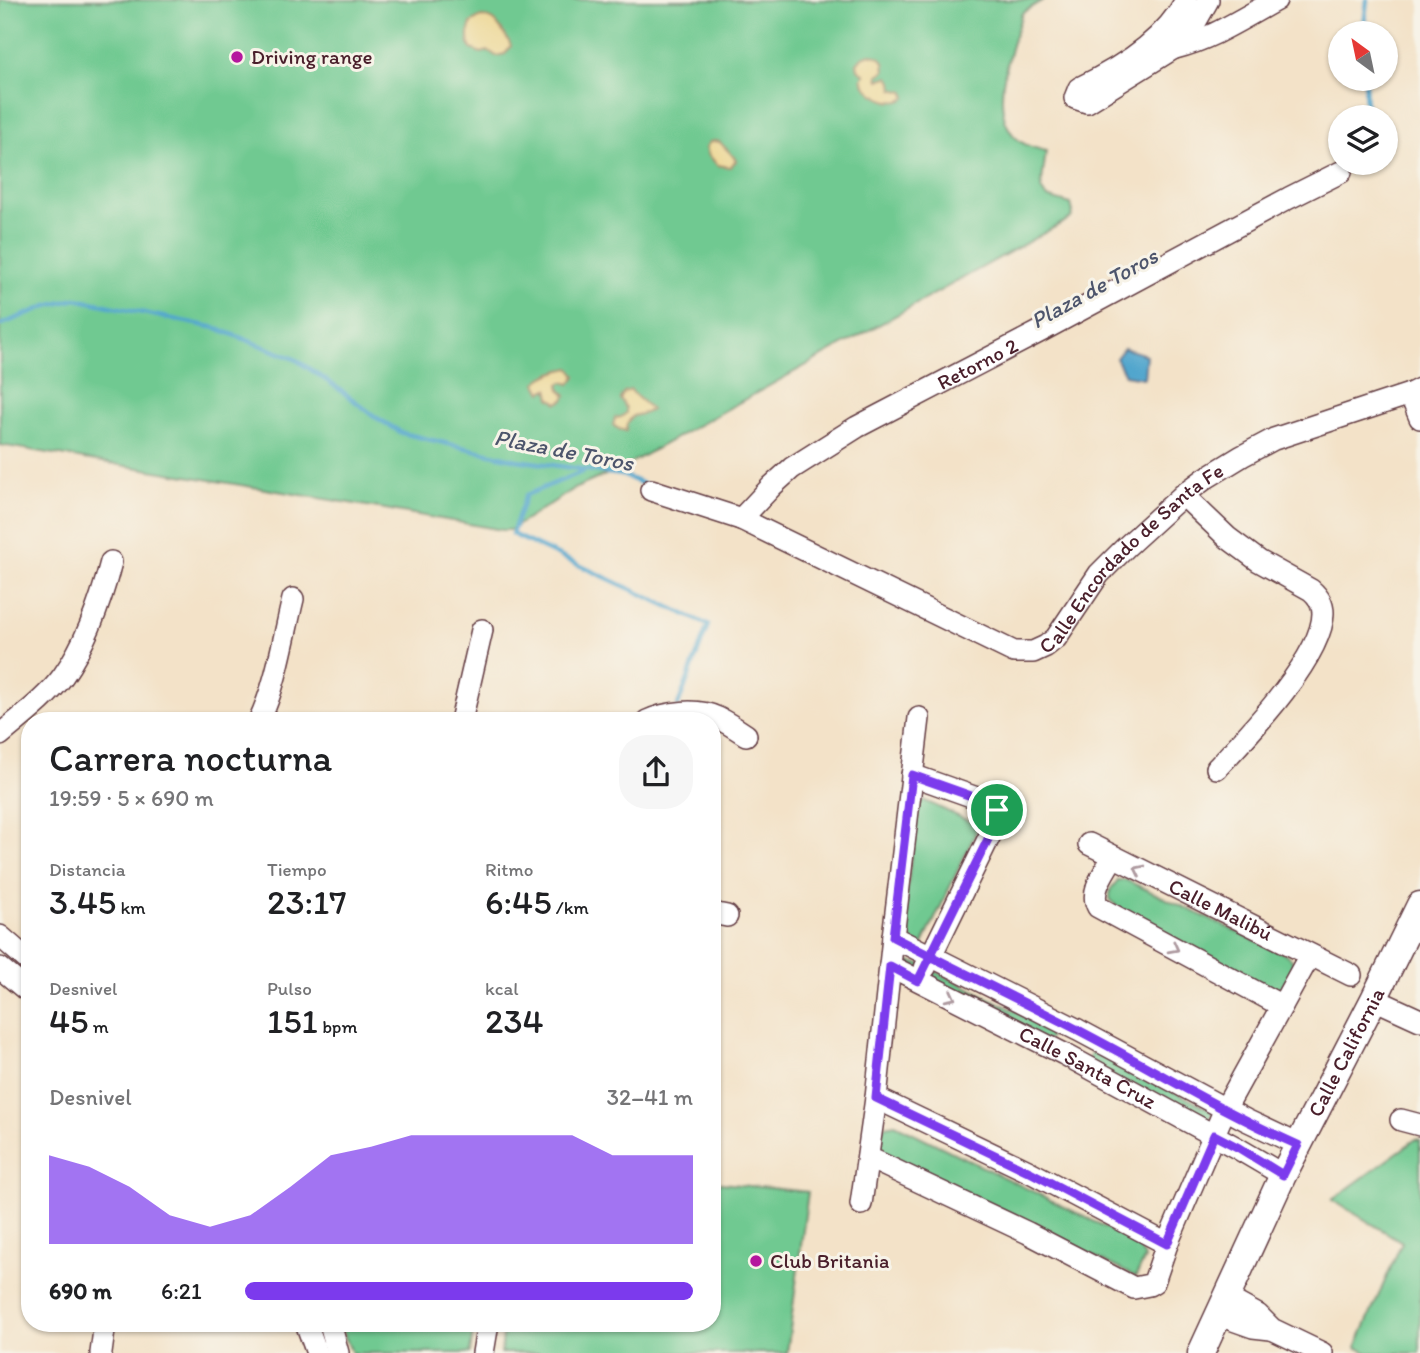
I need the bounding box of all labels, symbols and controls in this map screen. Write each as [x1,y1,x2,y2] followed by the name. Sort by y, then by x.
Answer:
[1328,21,1398,91] north arrow
[1328,21,1398,175] map controls
[251,44,373,69] place label: Driving range
[229,49,245,65] marker: Driving range
[1328,105,1398,175] button: layers
[1026,241,1164,334] water label: Plaza de Toros
[933,332,1022,395] street label: Retorno 2
[492,423,638,478] water label: Plaza de Toros
[1034,457,1228,659] street label: Calle Encordado de Santa Fe
[49,735,332,781] text: Carrera nocturna
[619,735,693,809] button: share
[967,780,1027,840] pin
[49,784,214,812] text: 19:59 · 5 × 690 m
[978,791,1016,829] icon: arrive
[49,858,126,881] text: Distancia
[267,858,327,881] text: Tiempo
[485,858,533,881] text: Ritmo
[1134,865,1146,879] one-way arrow
[1165,873,1277,946] street label: Calle Malibú
[49,881,116,923] text: 3.45
[267,881,347,923] text: 23:17
[485,881,552,923] text: 6:45
[116,896,146,919] text: km
[552,896,589,919] text: /km
[1166,940,1179,953] one-way arrow
[49,977,117,1000] text: Desnivel
[267,977,312,1000] text: Pulso
[485,977,519,1000] text: kcal
[1302,984,1390,1121] street label: Calle California
[944,989,956,1003] one-way arrow
[49,1000,88,1042] text: 45
[267,1000,318,1042] text: 151
[485,1000,544,1042] text: 234
[88,1015,109,1038] text: m
[318,1015,357,1038] text: bpm
[1015,1020,1161,1114] street label: Calle Santa Cruz
[49,1083,132,1111] text: Desnivel
[607,1083,693,1111] text: 32–41 m
[770,1248,889,1273] place label: Club Britania
[748,1253,764,1269] marker: Club Britania
[49,1277,112,1305] text: 690 m
[161,1277,202,1305] text: 6:21

